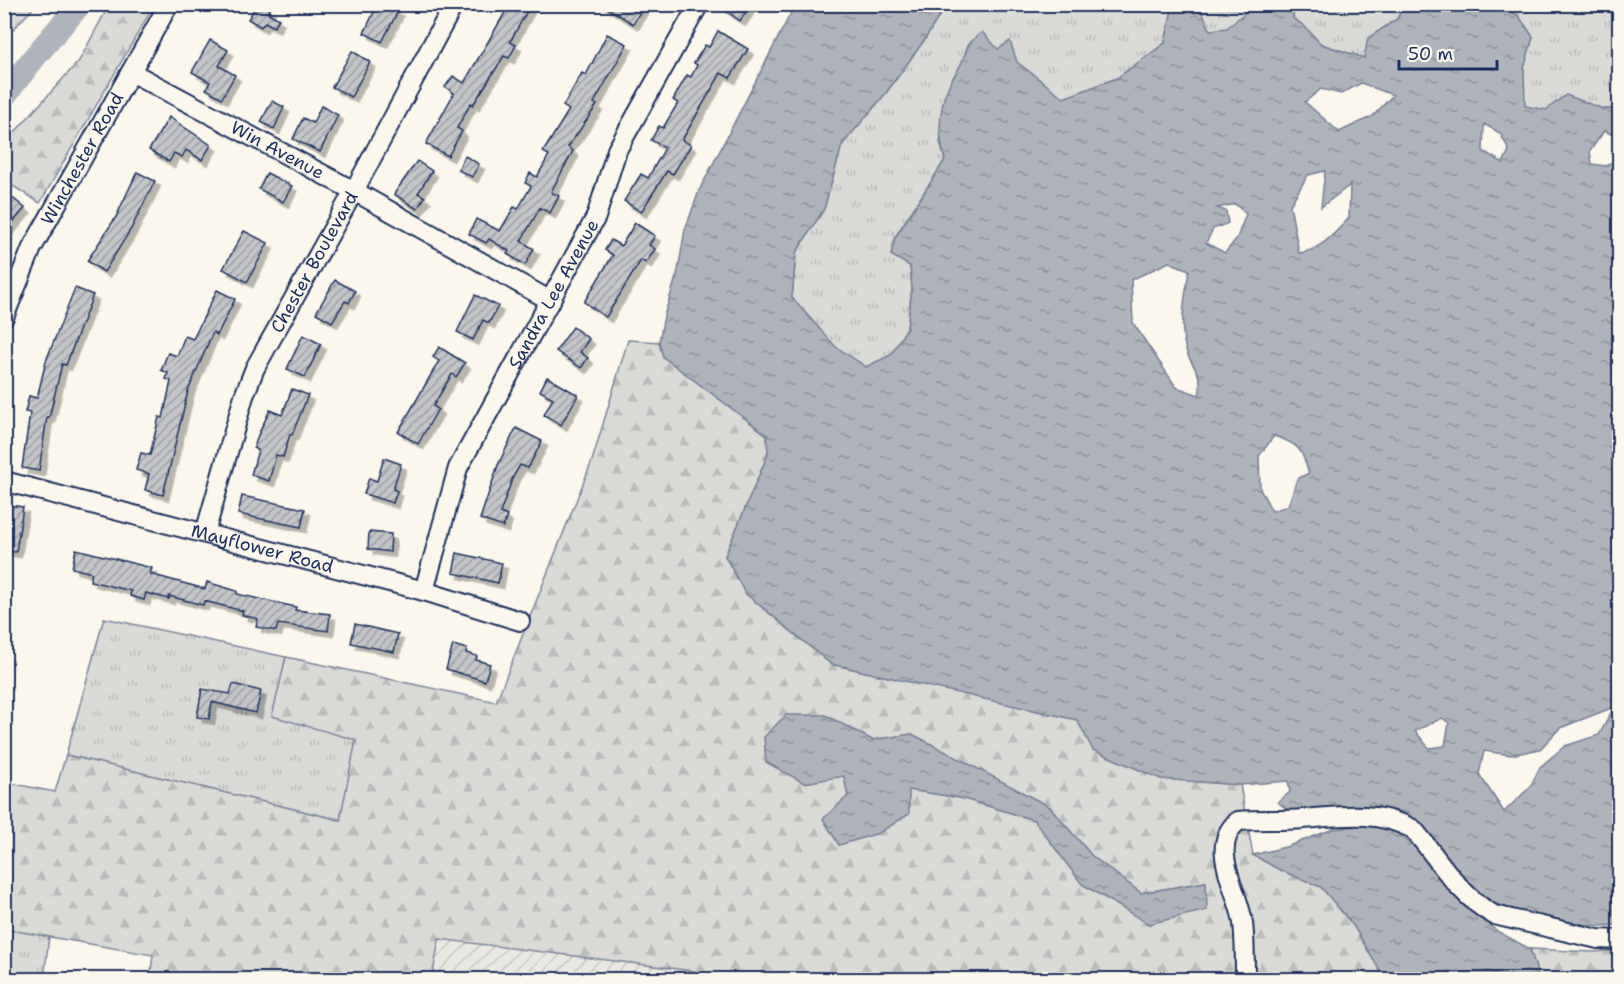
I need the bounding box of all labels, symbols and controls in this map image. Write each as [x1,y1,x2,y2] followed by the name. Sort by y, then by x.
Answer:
[1399,33,1496,71] scale bar
[1408,42,1453,66] text: 50 m
[35,88,129,229] street label: Winchester Road
[226,115,328,185] street label: Win Avenue
[265,187,364,337] street label: Chester Boulevard
[503,215,604,373] street label: Sandra Lee Avenue
[189,519,336,579] street label: Mayflower Road

